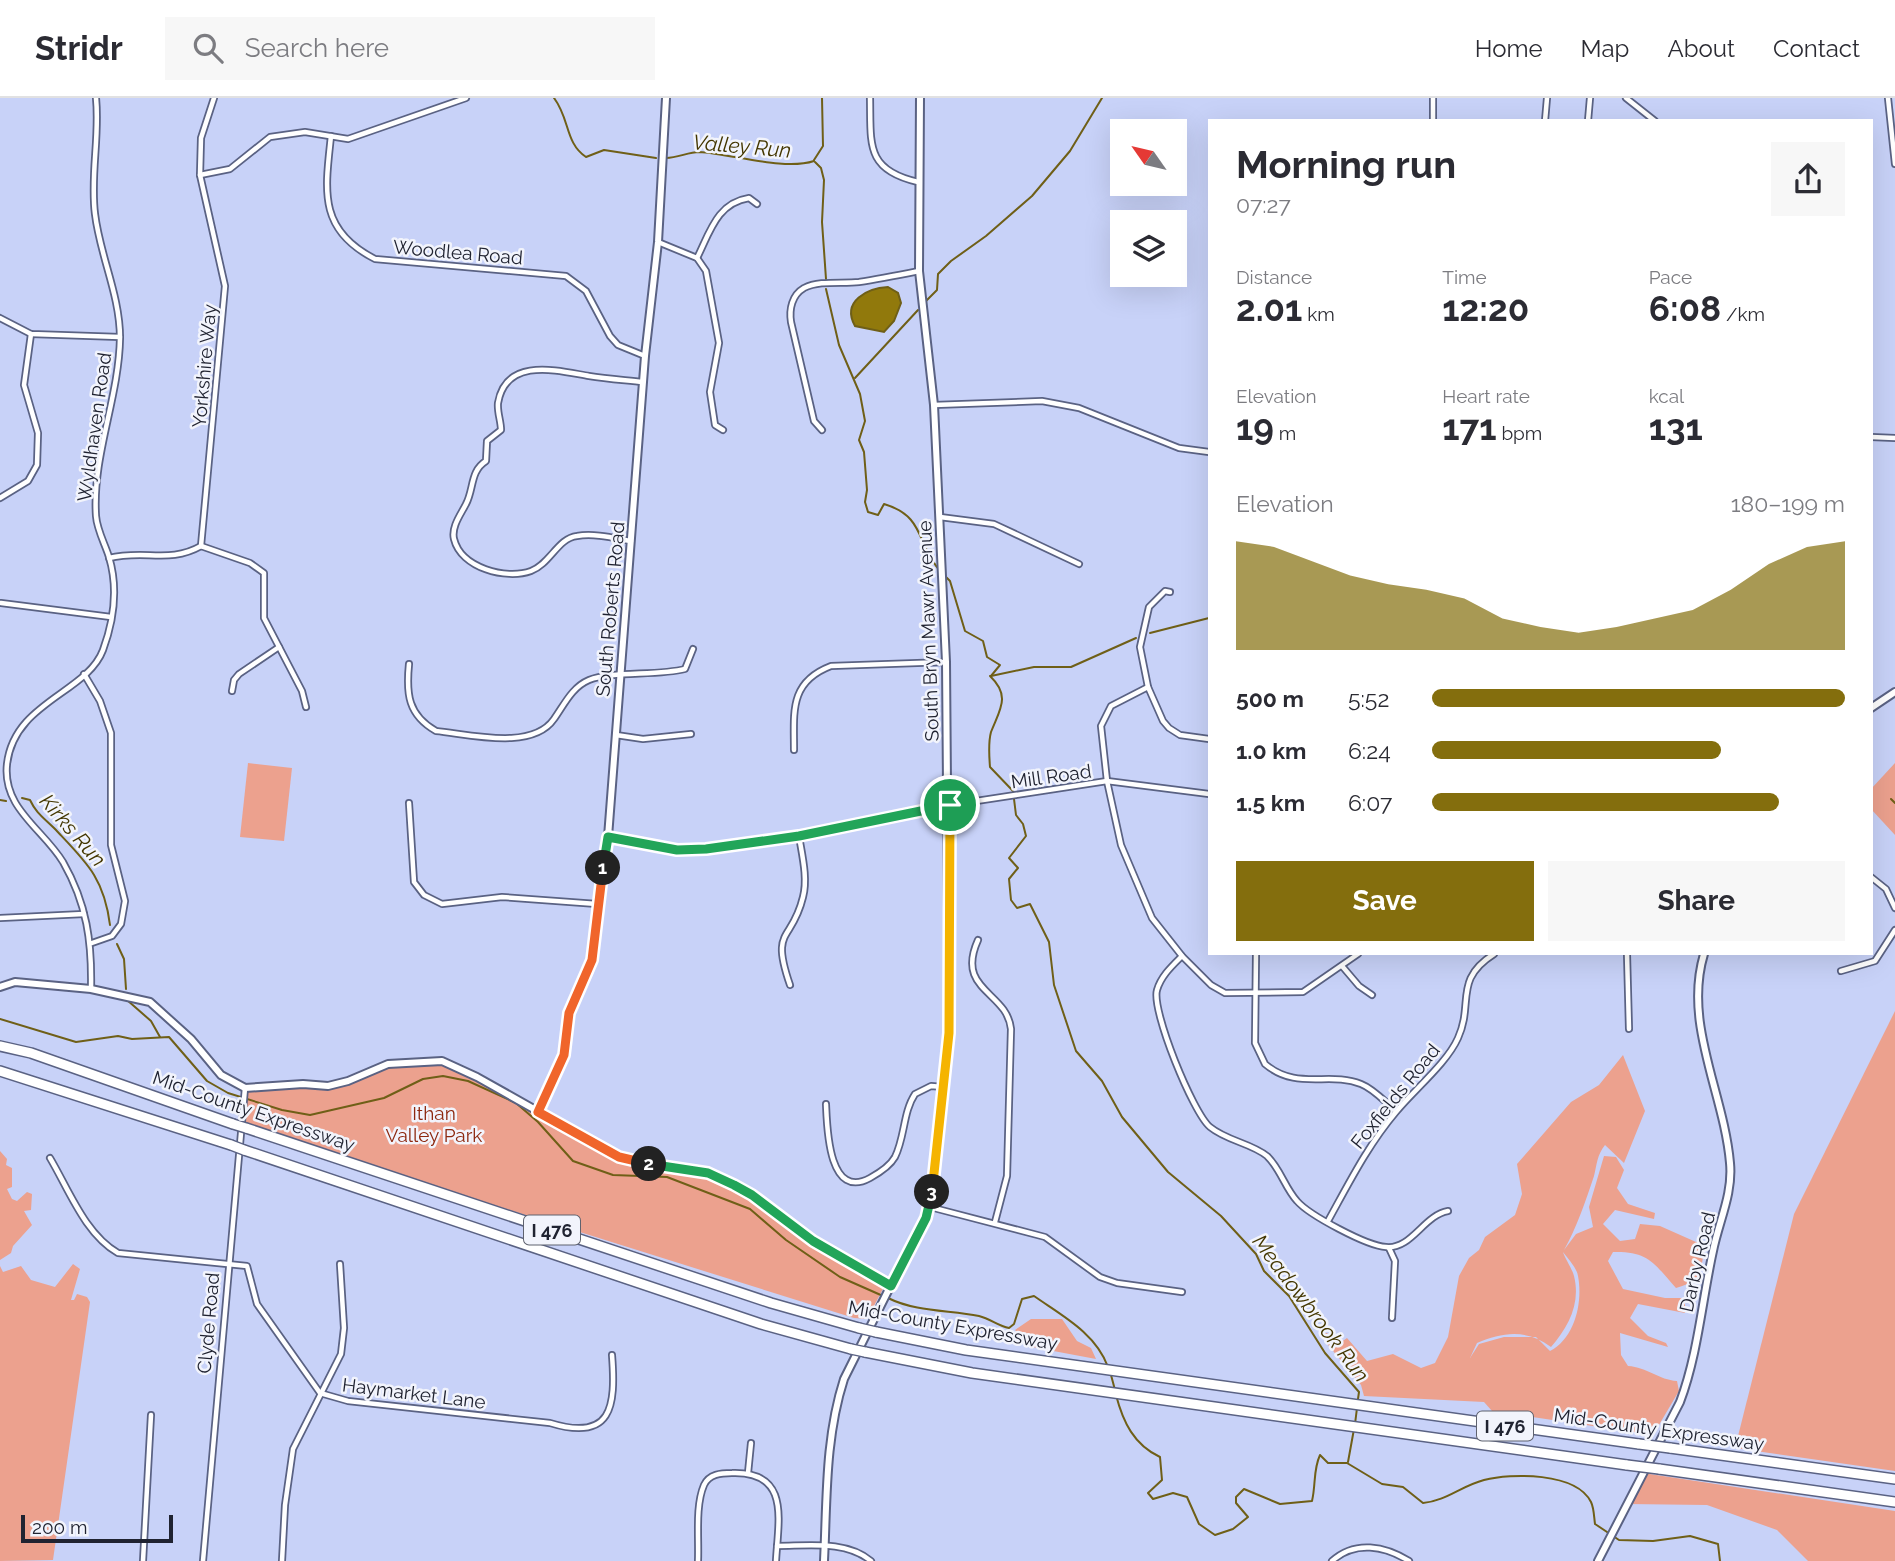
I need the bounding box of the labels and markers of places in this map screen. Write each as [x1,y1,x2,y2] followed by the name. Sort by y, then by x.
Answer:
[920,775,980,835] pin
[586,850,620,886] pin: 1
[632,1146,666,1182] pin: 2
[914,1174,950,1210] pin: 3

